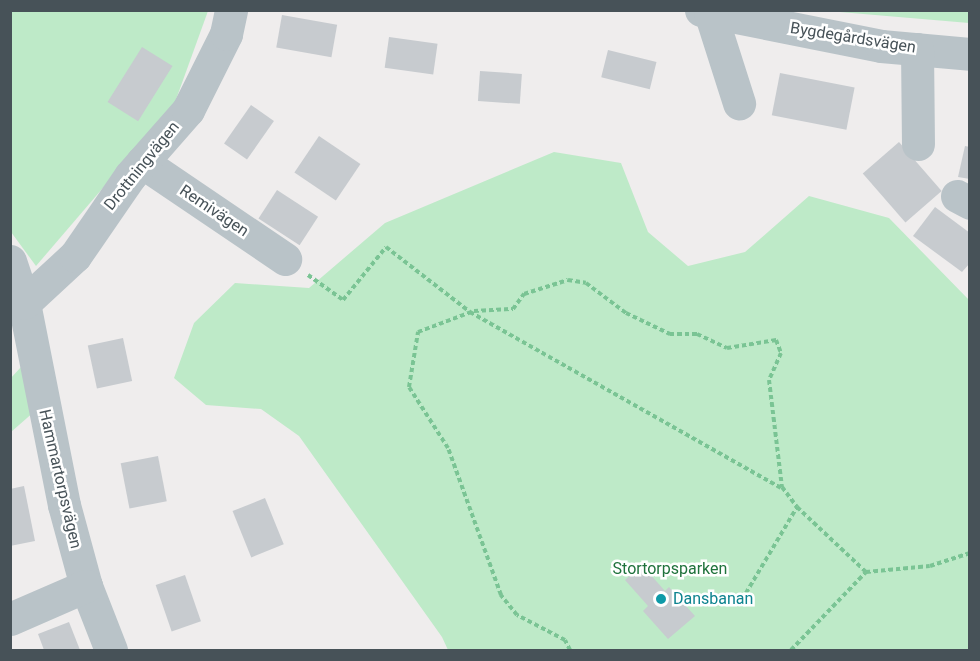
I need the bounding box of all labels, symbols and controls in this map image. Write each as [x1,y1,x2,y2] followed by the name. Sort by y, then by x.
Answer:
[789,19,917,57] street label: Bygdegårdsvägen
[100,118,184,214] street label: Drottningvägen
[176,181,252,241] street label: Remivägen
[35,408,85,550] street label: Hammartorpsvägen
[613,559,727,579] park label: Stortorpsparken
[673,589,753,609] place label: Dansbanan
[654,592,668,606] marker: Dansbanan

